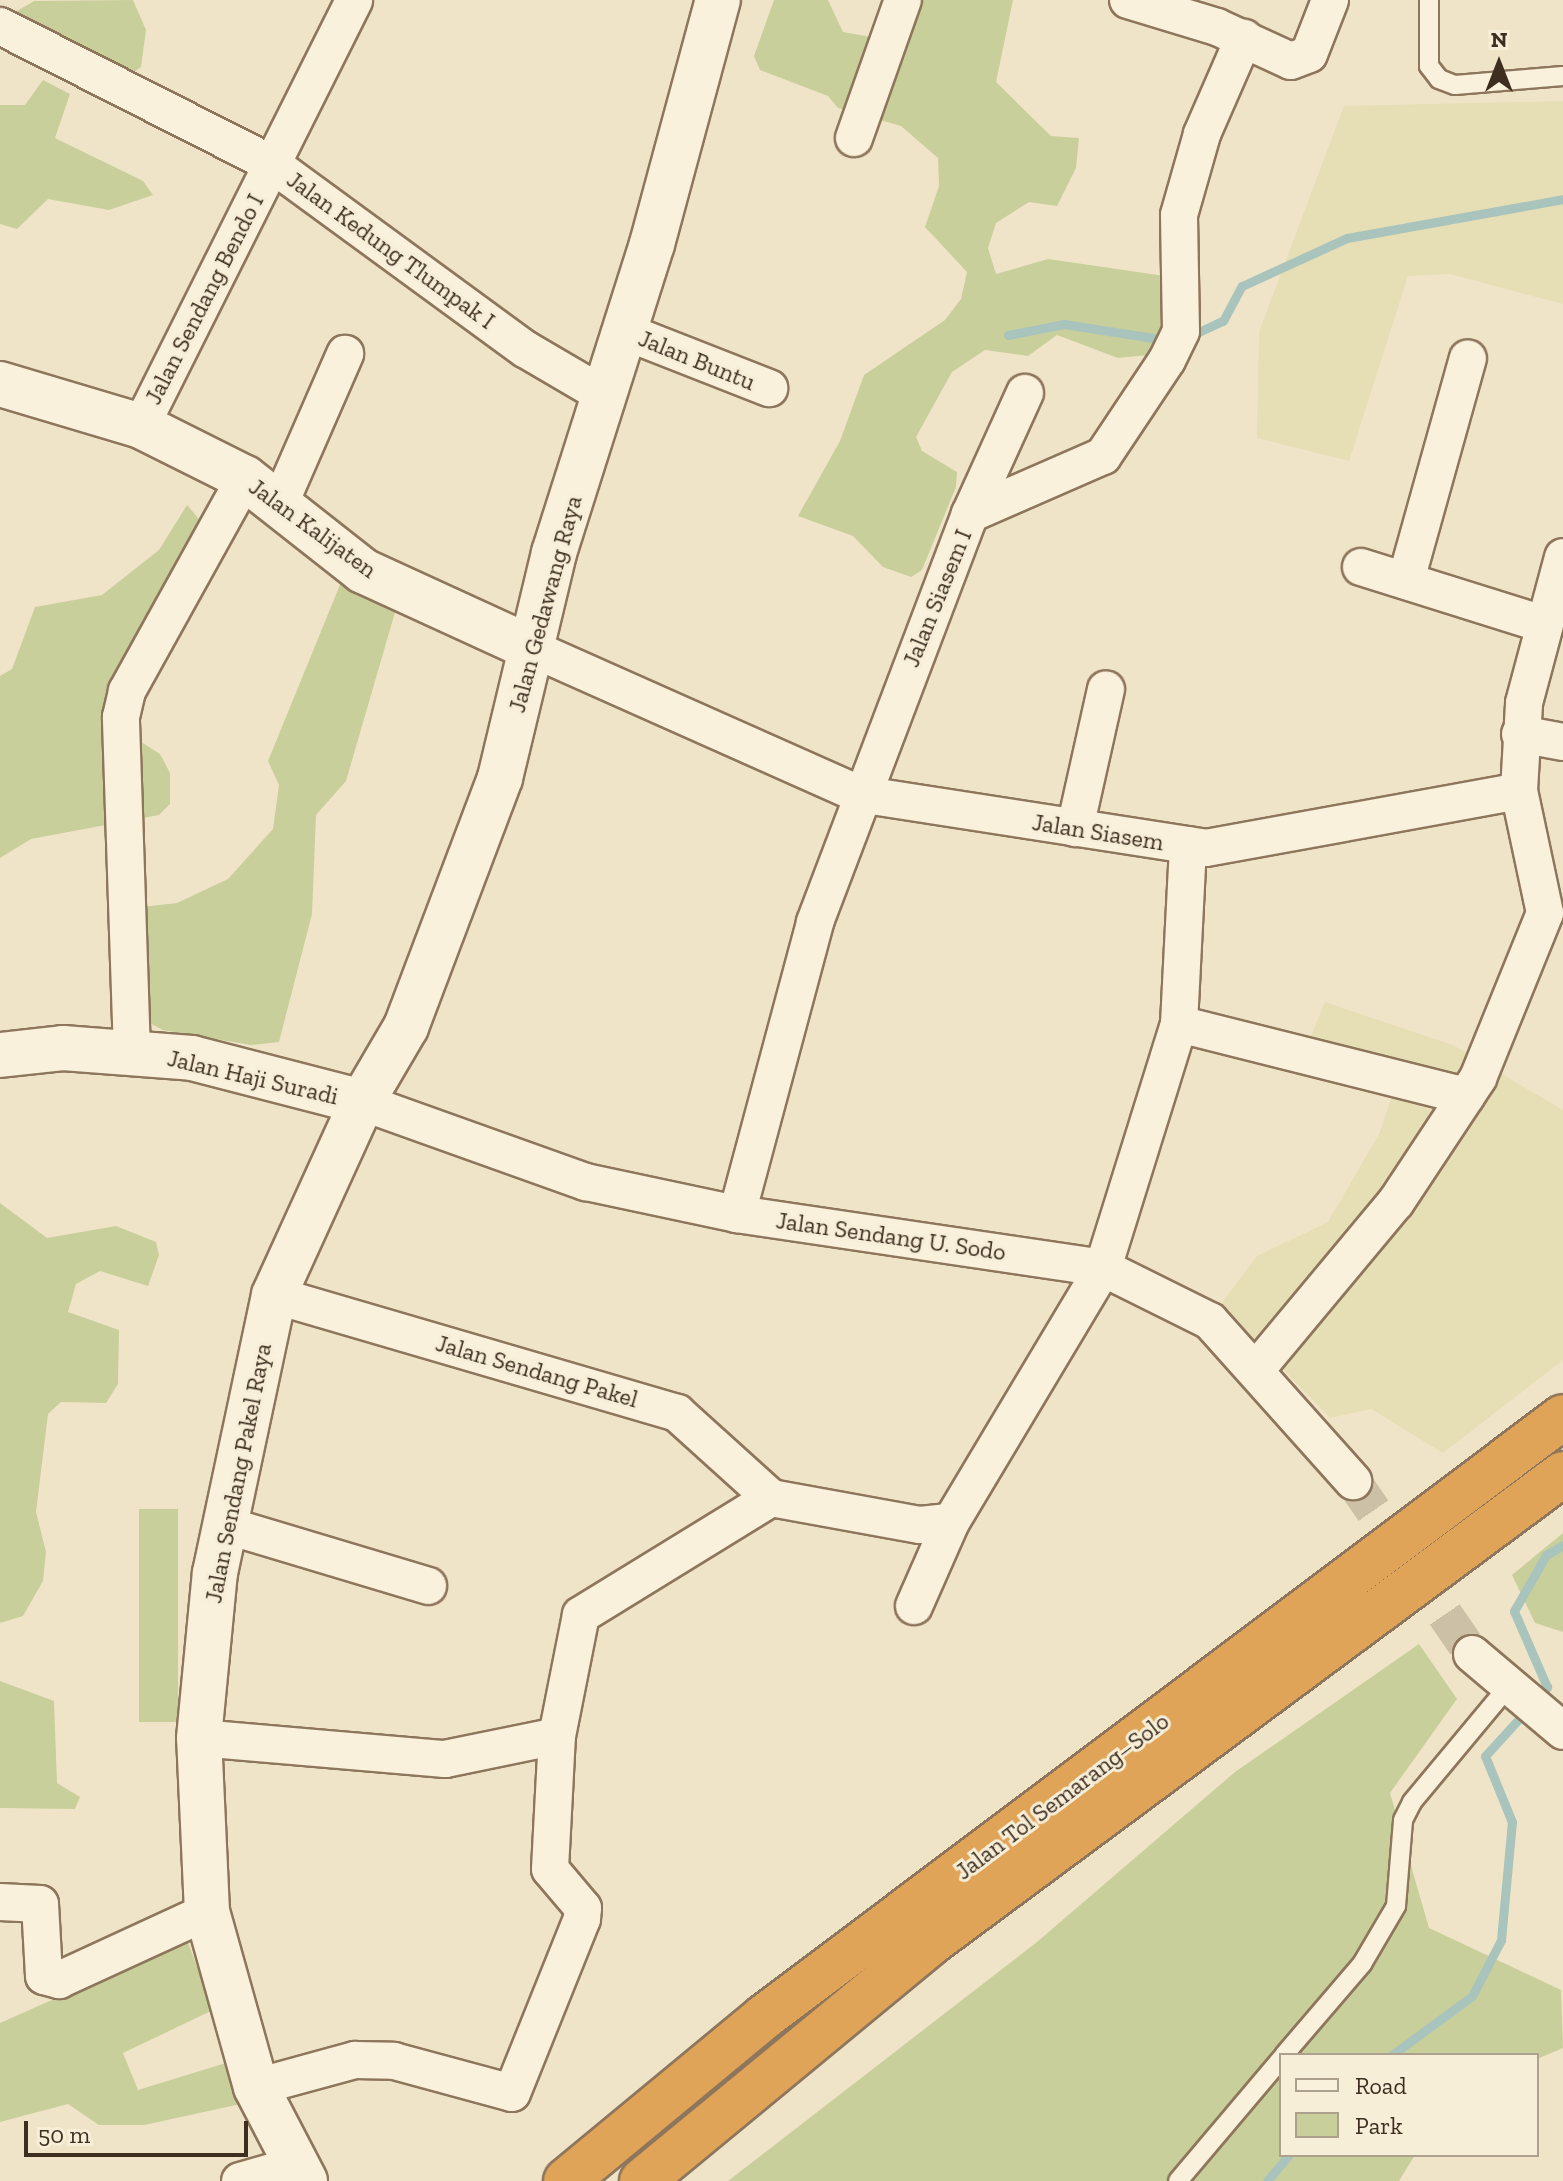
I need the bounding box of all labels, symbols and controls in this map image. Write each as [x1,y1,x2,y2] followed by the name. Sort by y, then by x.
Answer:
[1459,24,1539,104] north arrow
[1491,26,1507,53] text: N
[281,165,501,335] street label: Jalan Kedung Tlumpak I
[138,189,270,409] street label: Jalan Sendang Bendo I
[635,324,759,396] street label: Jalan Buntu
[244,472,382,584] street label: Jalan Kalijaten
[502,492,588,716] street label: Jalan Gedawang Raya
[896,525,978,671] street label: Jalan Siasem I
[1030,807,1166,857] street label: Jalan Siasem
[165,1043,341,1111] street label: Jalan Haji Suradi
[774,1206,1008,1266] street label: Jalan Sendang U. Sodo
[433,1328,641,1414] street label: Jalan Sendang Pakel
[199,1341,277,1605] street label: Jalan Sendang Pakel Raya
[950,1706,1174,1886] street label: Jalan Tol Semarang–Solo
[1279,2053,1539,2157] legend
[1355,2071,1407,2100] text: Road
[28,2105,252,2155] scale bar
[1355,2111,1403,2140] text: Park
[38,2120,90,2149] text: 50 m

